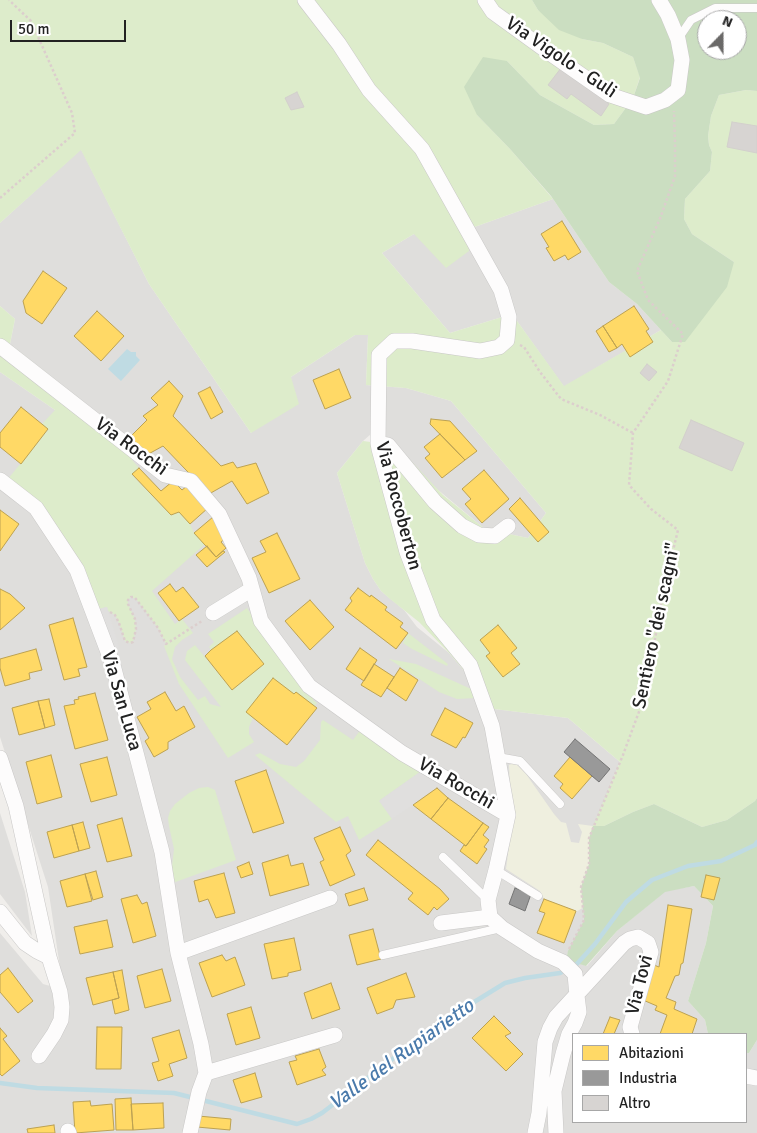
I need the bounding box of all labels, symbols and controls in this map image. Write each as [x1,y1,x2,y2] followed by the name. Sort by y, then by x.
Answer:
[12,10,129,42] scale bar
[697,10,747,60] north arrow
[501,12,621,104] street label: Via Vigolo - Guli
[720,12,735,31] text: N
[18,20,49,38] text: 50 m
[90,413,172,481] street label: Via Rocchi
[370,439,426,573] street label: Via Roccoberton
[628,541,686,711] street label: Sentiero "dei scagni"
[96,648,146,754] street label: Via San Luca
[414,753,498,815] street label: Via Rocchi
[622,953,658,1017] street label: Via Tovi
[325,994,479,1116] water label: Valle del Rupiarietto
[572,1033,747,1123] legend
[619,1044,684,1062] text: Abitazioni
[619,1069,677,1087] text: Industria
[619,1094,650,1112] text: Altro

